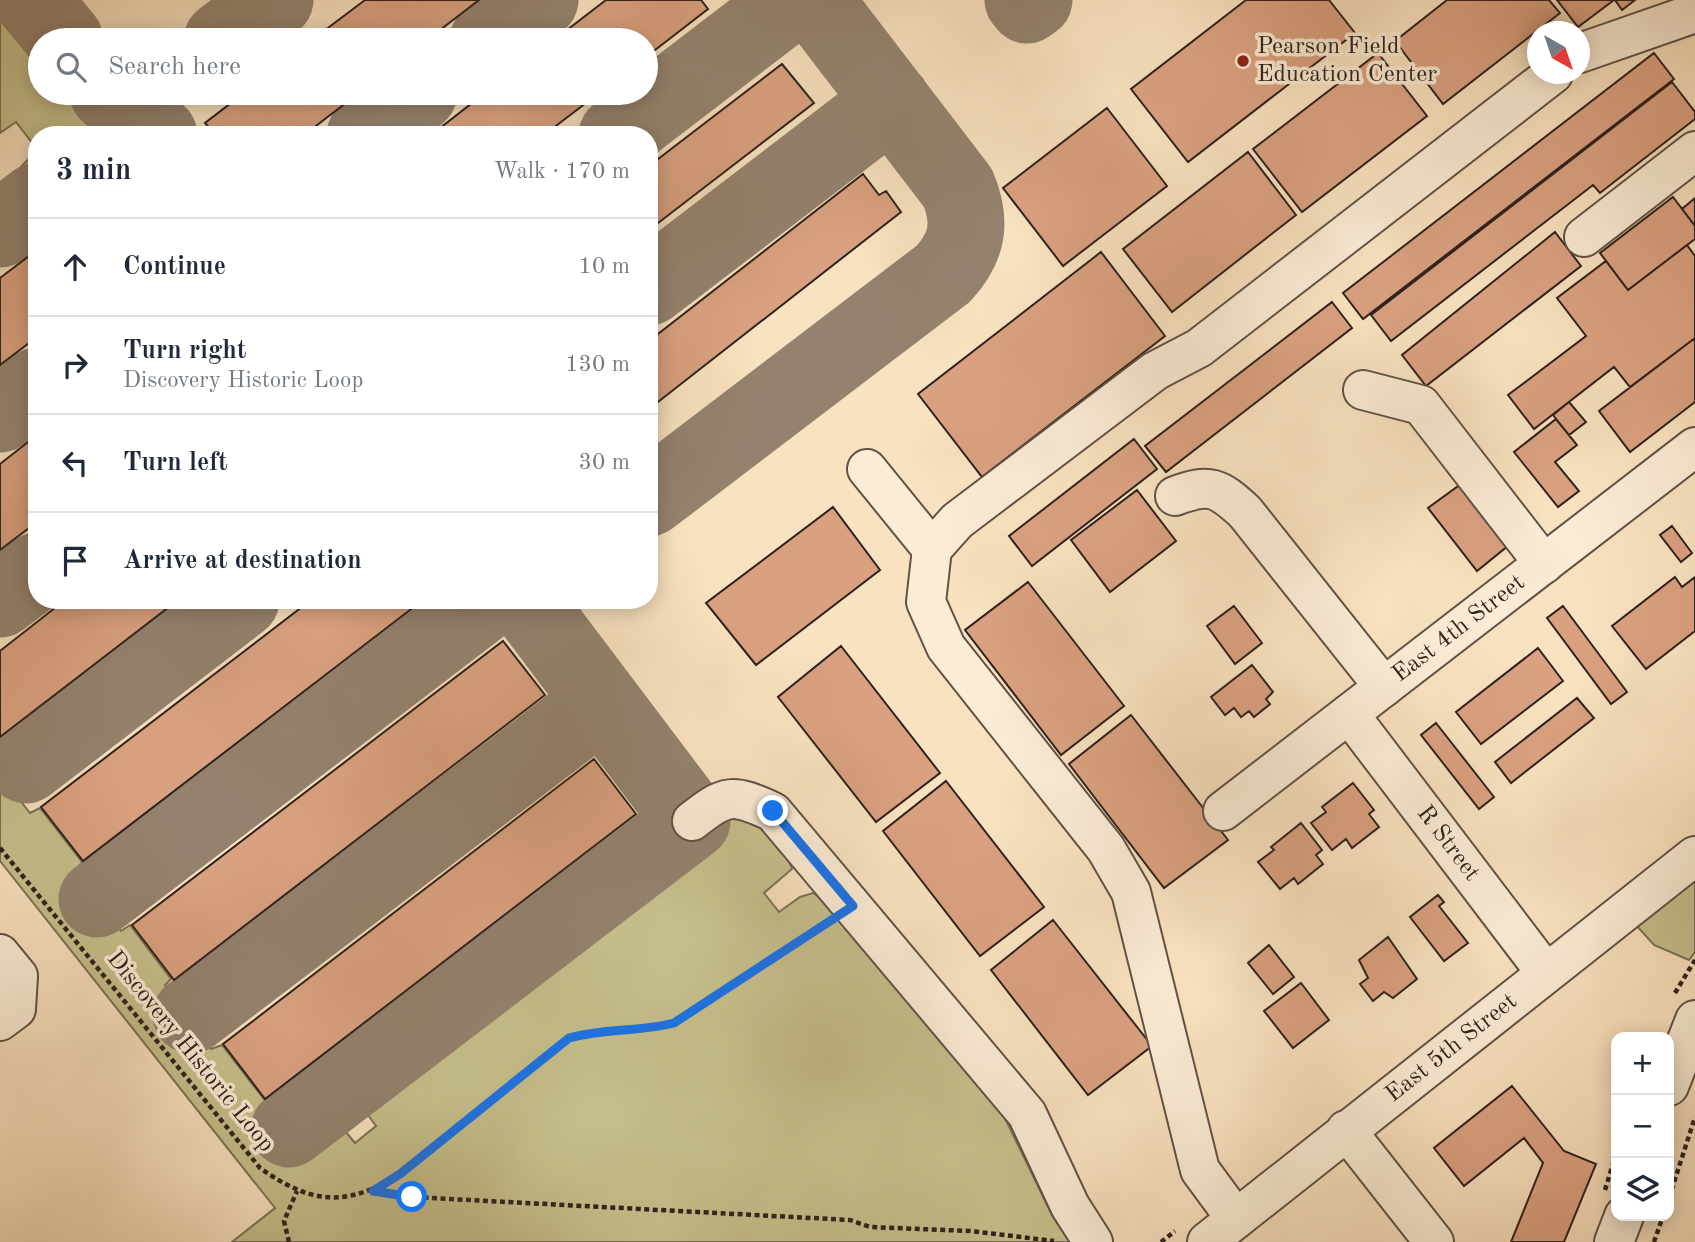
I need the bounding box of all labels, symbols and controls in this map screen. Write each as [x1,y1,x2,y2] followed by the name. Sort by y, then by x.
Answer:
[1527,21,1590,84] north arrow
[28,28,658,105] search box
[1257,35,1437,87] place label: Pearson Field Education Center
[52,48,90,86] icon: search
[1235,53,1251,69] marker: Pearson Field Education Center
[108,54,241,80] text: Search here
[56,156,131,186] text: 3 min
[494,160,630,183] text: Walk · 170 m
[56,248,94,286] icon: ahead
[123,254,226,280] text: Continue
[579,255,630,278] text: 10 m
[123,338,246,364] text: Turn right
[56,346,94,384] icon: right
[565,353,630,376] text: 130 m
[123,369,363,392] text: Discovery Historic Loop
[56,444,94,482] icon: left
[123,450,228,476] text: Turn left
[579,451,630,474] text: 30 m
[56,542,94,580] icon: arrive
[123,548,362,574] text: Arrive at destination
[1388,571,1530,687] street label: East 4th Street
[757,795,788,826] route end
[1412,802,1484,886] street label: R Street
[102,947,278,1157] street label: Discovery Historic Loop
[1382,989,1522,1107] street label: East 5th Street
[1611,1032,1674,1221] map controls
[1611,1032,1674,1095] button: +
[1611,1095,1674,1158] button: −
[1611,1158,1674,1221] button: layers
[396,1181,427,1212] route start

